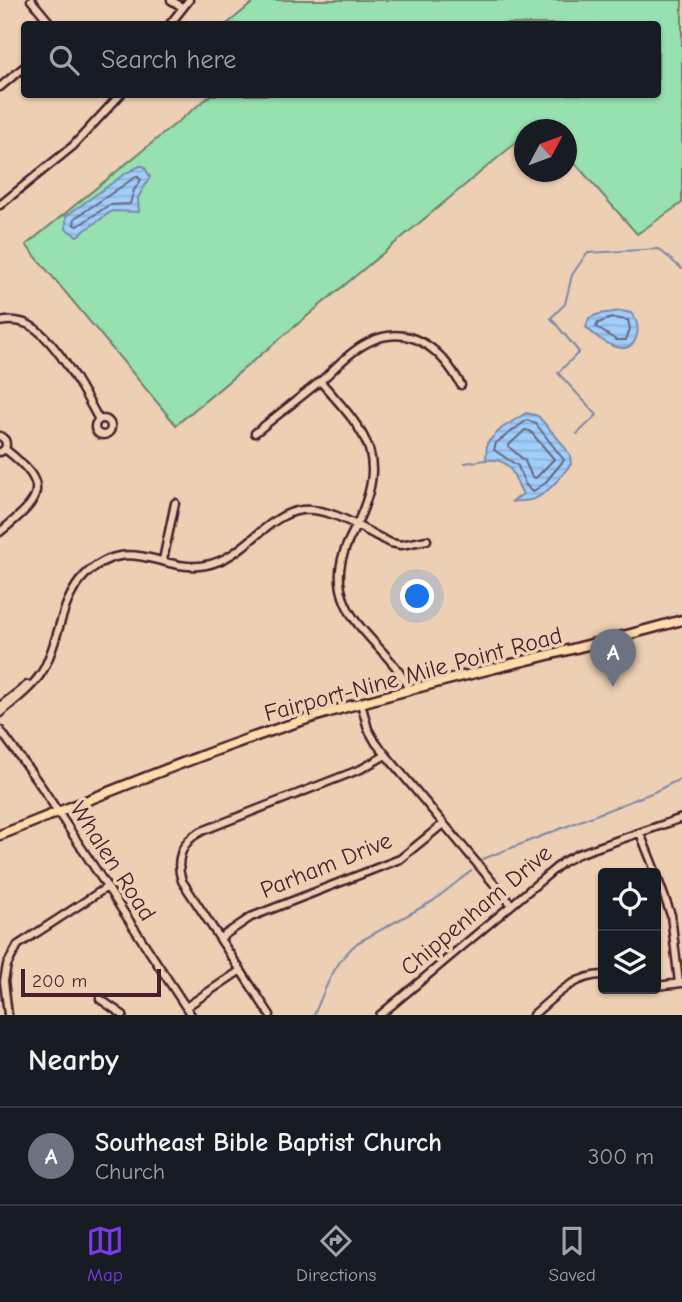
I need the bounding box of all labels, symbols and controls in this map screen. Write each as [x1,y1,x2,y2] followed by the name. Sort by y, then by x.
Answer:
[21,21,661,98] search box
[45,41,83,79] icon: search
[101,45,236,75] text: Search here
[514,119,577,182] north arrow
[400,579,434,613] your location
[261,621,565,727] street label: Fairport-Nine Mile Point Road
[590,629,636,687] pin: A
[64,796,162,926] street label: Whalen Road
[256,826,396,904] street label: Parham Drive
[395,839,557,981] street label: Chippenham Drive
[598,868,661,994] map controls
[598,868,661,931] button: locate
[598,931,661,994] button: layers
[21,966,161,998] scale bar
[32,970,87,992] text: 200 m
[28,1043,119,1078] text: Nearby
[95,1128,442,1158] text: Southeast Bible Baptist Church
[45,1143,57,1170] text: A
[588,1143,654,1170] text: 300 m
[95,1158,165,1185] text: Church
[86,1222,124,1286] tab: Map
[296,1222,376,1286] tab: Directions
[549,1222,596,1286] tab: Saved

